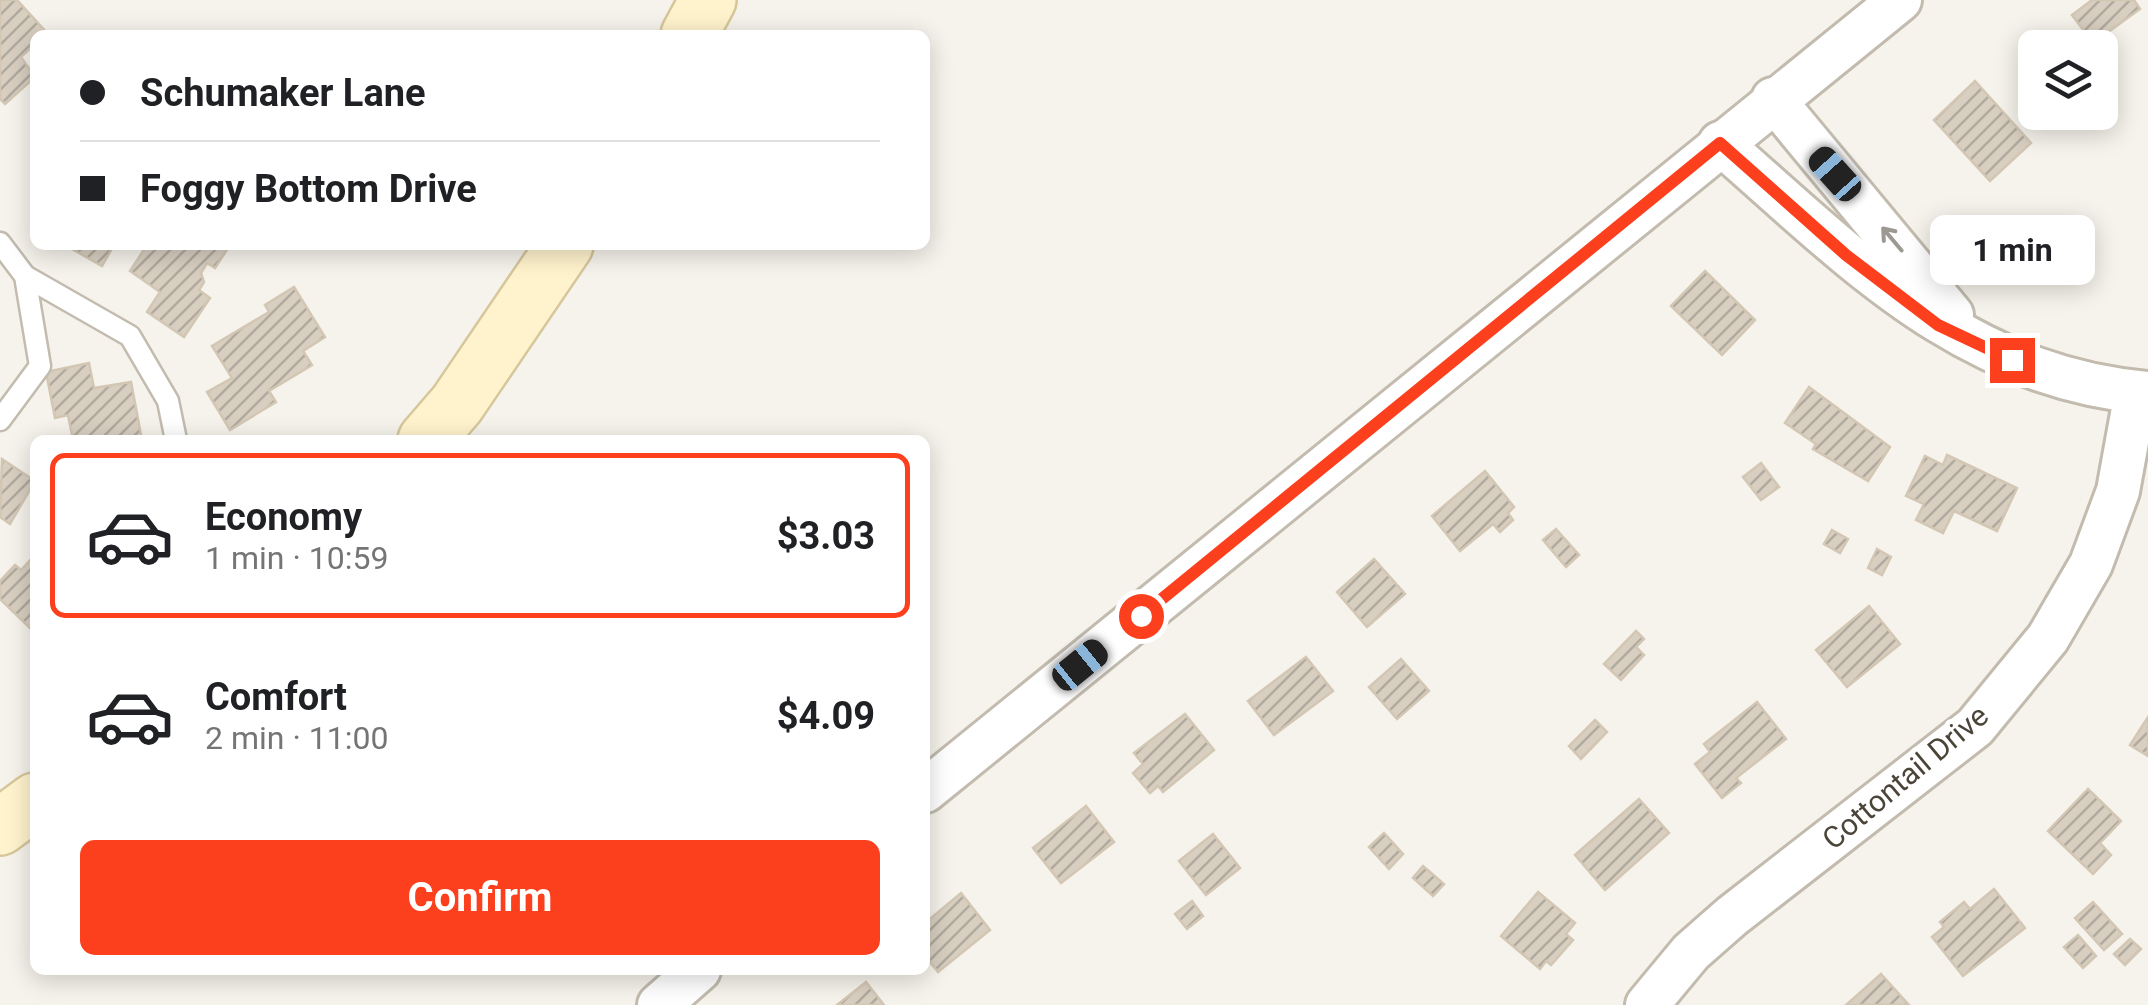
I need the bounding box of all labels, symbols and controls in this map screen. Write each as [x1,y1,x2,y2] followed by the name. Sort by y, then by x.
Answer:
[2018,30,2118,130] map controls
[2018,30,2118,130] button: layers
[140,71,426,115] text: Schumaker Lane
[1804,142,1866,206] car
[140,167,477,211] text: Foggy Bottom Drive
[1930,215,2094,285] callout: 1 min
[1881,226,1903,252] one-way arrow
[1972,231,2053,269] text: 1 min
[1990,338,2035,383] route end
[85,491,175,581] icon: car
[205,495,362,539] text: Economy
[777,514,875,558] text: $3.03
[205,539,388,577] text: 1 min · 10:59
[1119,594,1164,639] route start
[1047,634,1113,696] car
[85,671,175,761] icon: car
[205,675,347,719] text: Comfort
[777,694,875,738] text: $4.09
[1815,698,1995,856] street label: Cottontail Drive
[205,719,388,757] text: 2 min · 11:00
[80,840,880,955] button: Confirm

